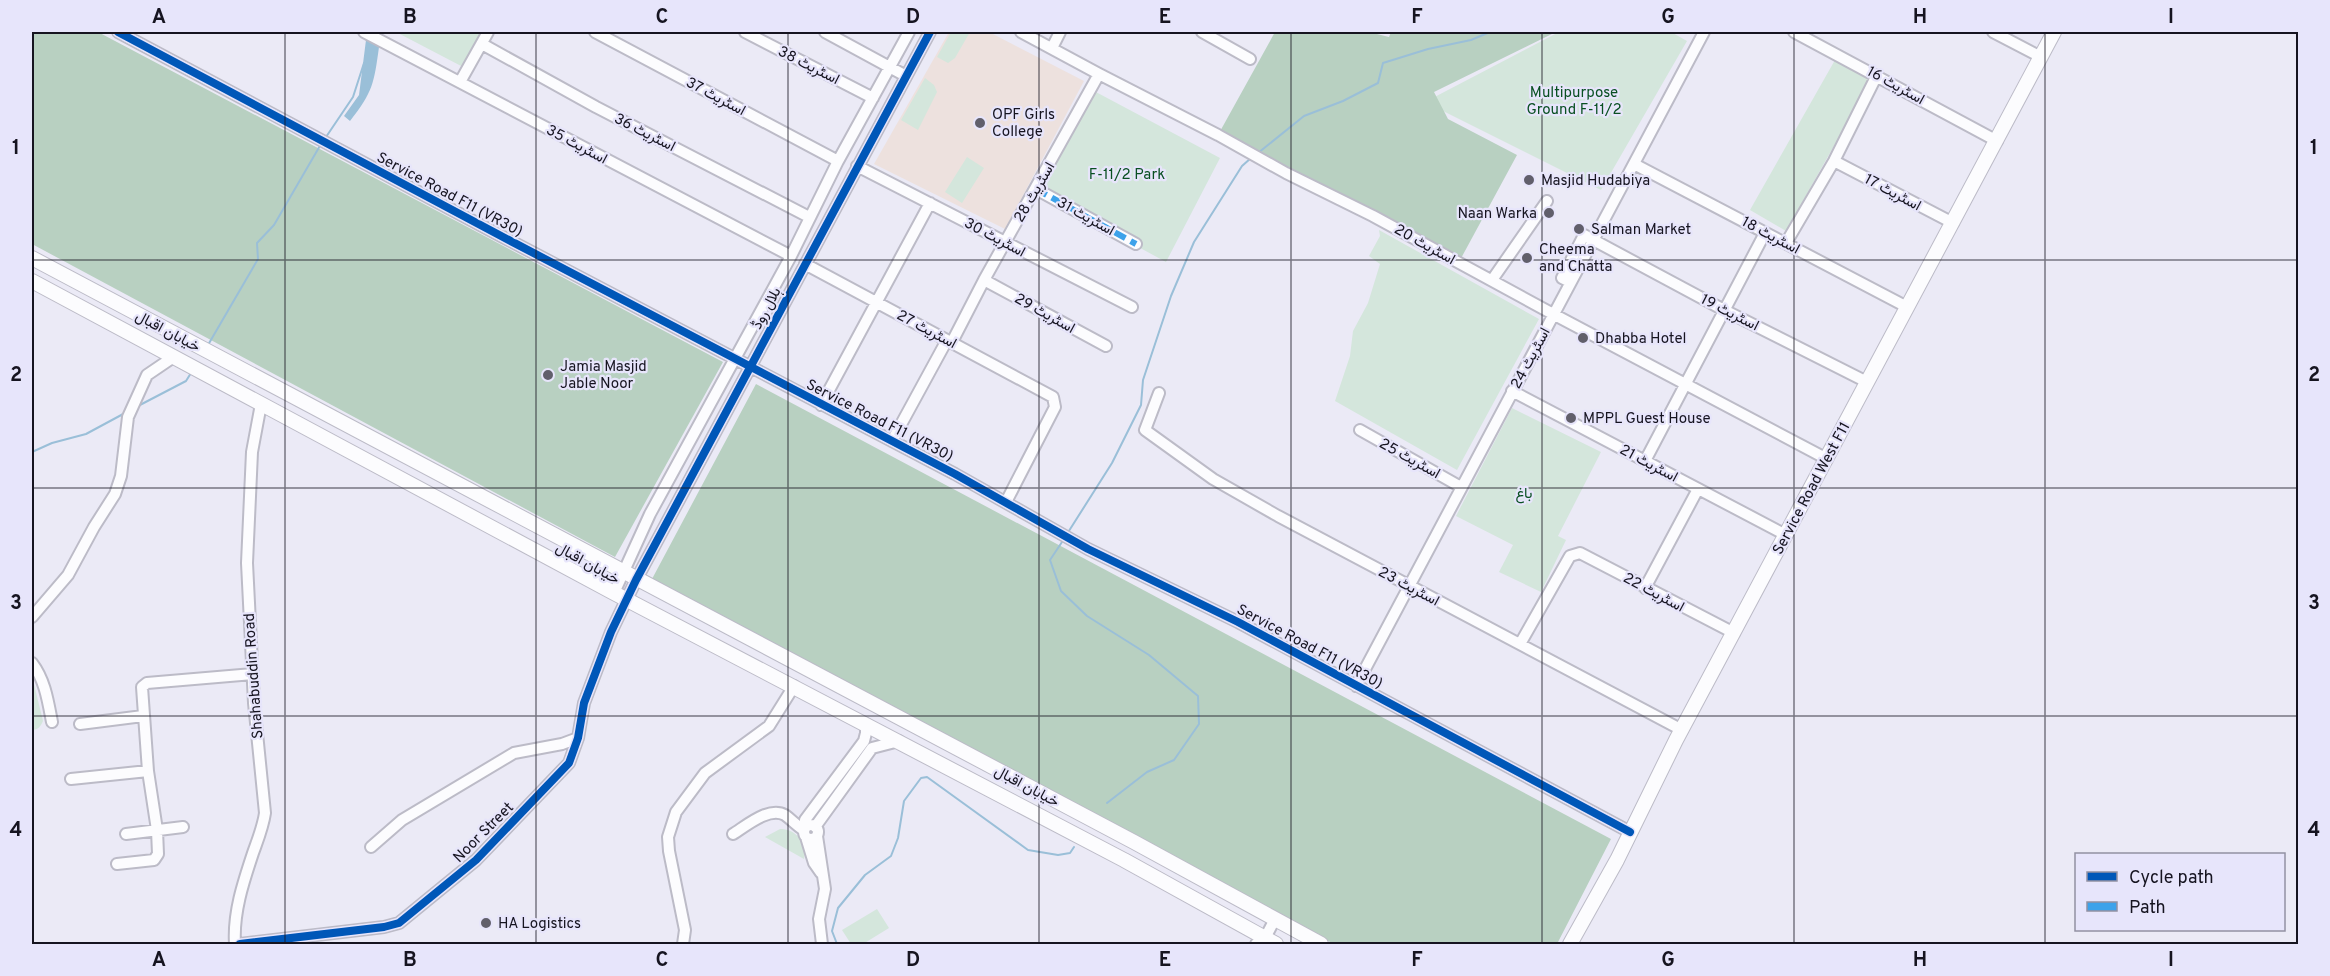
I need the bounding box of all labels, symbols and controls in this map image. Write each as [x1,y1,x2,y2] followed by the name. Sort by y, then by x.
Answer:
[152,5,166,31] text: A
[403,5,417,31] text: B
[656,5,668,31] text: C
[906,5,920,31] text: D
[1159,5,1171,31] text: E
[1411,5,1423,31] text: F
[1661,5,1675,31] text: G
[1913,5,1927,31] text: H
[2168,5,2174,31] text: I
[774,43,842,90] street label: اسٹریٹ 38
[1863,63,1927,110] street label: اسٹریٹ 16
[682,74,748,121] street label: اسٹریٹ 37
[1526,84,1622,120] park label: Multipurpose Ground F-11/2
[992,106,1055,142] place label: OPF Girls College
[610,110,678,157] street label: اسٹریٹ 36
[973,116,987,130] marker: OPF Girls College
[542,121,610,169] street label: اسٹریٹ 35
[12,136,20,162] text: 1
[2310,136,2318,162] text: 1
[373,149,526,242] street label: Service Road F11 (VR30)
[1010,159,1060,226] street label: اسٹریٹ 28
[1089,166,1165,185] park label: F-11/2 Park
[1861,170,1924,216] street label: اسٹریٹ 17
[1541,172,1650,191] place label: Masjid Hudabiya
[1522,173,1536,187] marker: Masjid Hudabiya
[1053,194,1117,241] street label: اسٹریٹ 31
[1458,205,1537,224] place label: Naan Warka
[1542,206,1556,220] marker: Naan Warka
[1738,213,1803,260] street label: اسٹریٹ 18
[960,214,1028,262] street label: اسٹریٹ 30
[1390,221,1458,270] street label: اسٹریٹ 20
[1591,221,1691,240] place label: Salman Market
[1572,222,1586,236] marker: Salman Market
[1539,241,1612,277] place label: Cheema and Chatta
[1520,251,1534,265] marker: Cheema and Chatta
[748,284,786,333] street label: ہلال روڈ
[1011,290,1078,339] street label: اسٹریٹ 29
[1697,291,1762,336] street label: اسٹریٹ 19
[132,307,203,357] street label: خیابان اقبال
[893,307,960,354] street label: اسٹریٹ 27
[1507,325,1555,393] street label: اسٹریٹ 24
[1595,330,1686,349] place label: Dhabba Hotel
[1576,331,1590,345] marker: Dhabba Hotel
[560,358,647,394] place label: Jamia Masjid Jable Noor
[10,363,22,389] text: 2
[2308,363,2320,389] text: 2
[541,368,555,382] marker: Jamia Masjid Jable Noor
[803,376,956,467] street label: Service Road F11 (VR30)
[1583,410,1711,429] place label: MPPL Guest House
[1564,411,1578,425] marker: MPPL Guest House
[1769,419,1855,558] street label: Service Road West F11
[1375,435,1443,484] street label: اسٹریٹ 25
[1616,441,1681,488] street label: اسٹریٹ 21
[1516,485,1532,504] park label: باغ
[552,539,623,590] street label: خیابان اقبال
[1374,563,1442,611] street label: اسٹریٹ 23
[1619,569,1687,617] street label: اسٹریٹ 22
[10,591,22,617] text: 3
[2308,591,2320,617] text: 3
[1233,601,1386,694] street label: Service Road F11 (VR30)
[241,612,268,739] street label: Shahabuddin Road
[991,762,1062,812] street label: خیابان اقبال
[450,799,518,867] street label: Noor Street
[10,818,22,844] text: 4
[2308,818,2320,844] text: 4
[2075,853,2285,931] legend
[2129,867,2214,890] text: Cycle path
[2129,897,2166,920] text: Path
[498,915,581,934] place label: HA Logistics
[479,916,493,930] marker: HA Logistics
[152,948,166,974] text: A
[403,948,417,974] text: B
[656,948,668,974] text: C
[906,948,920,974] text: D
[1159,948,1171,974] text: E
[1411,948,1423,974] text: F
[1661,948,1675,974] text: G
[1913,948,1927,974] text: H
[2168,948,2174,974] text: I

